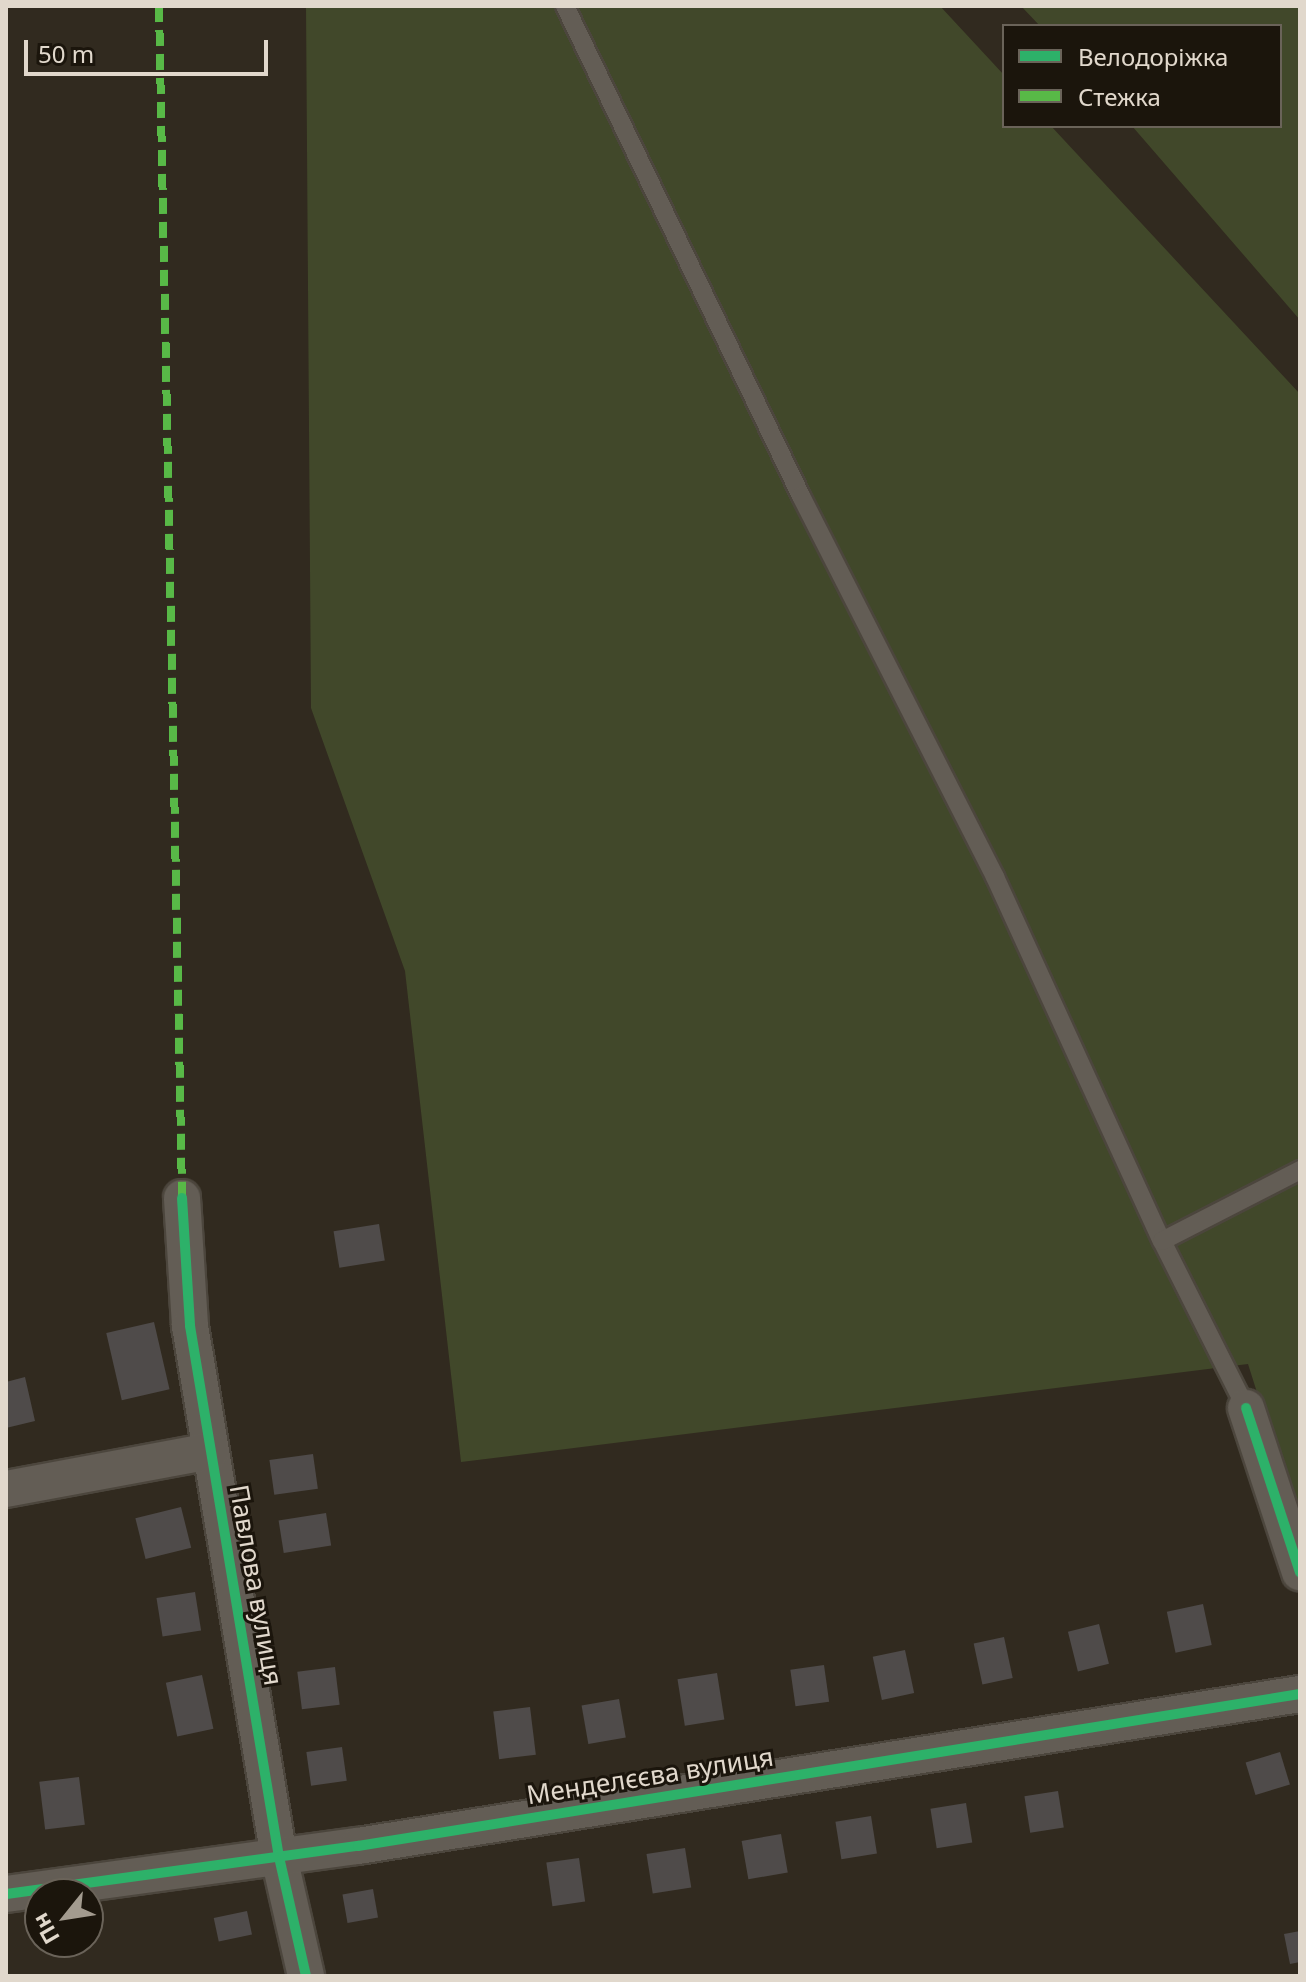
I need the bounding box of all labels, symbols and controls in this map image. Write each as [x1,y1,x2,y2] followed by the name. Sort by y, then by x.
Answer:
[28,24,272,74] scale bar
[1002,24,1282,128] legend
[38,37,94,70] text: 50 m
[1078,40,1228,73] text: Велодоріжка
[1078,80,1161,113] text: Стежка
[223,1482,289,1688] street label: Павлова вулиця
[525,1741,775,1811] street label: Менделєєва вулиця
[24,1878,104,1958] north arrow
[24,1908,66,1950] text: Пн

